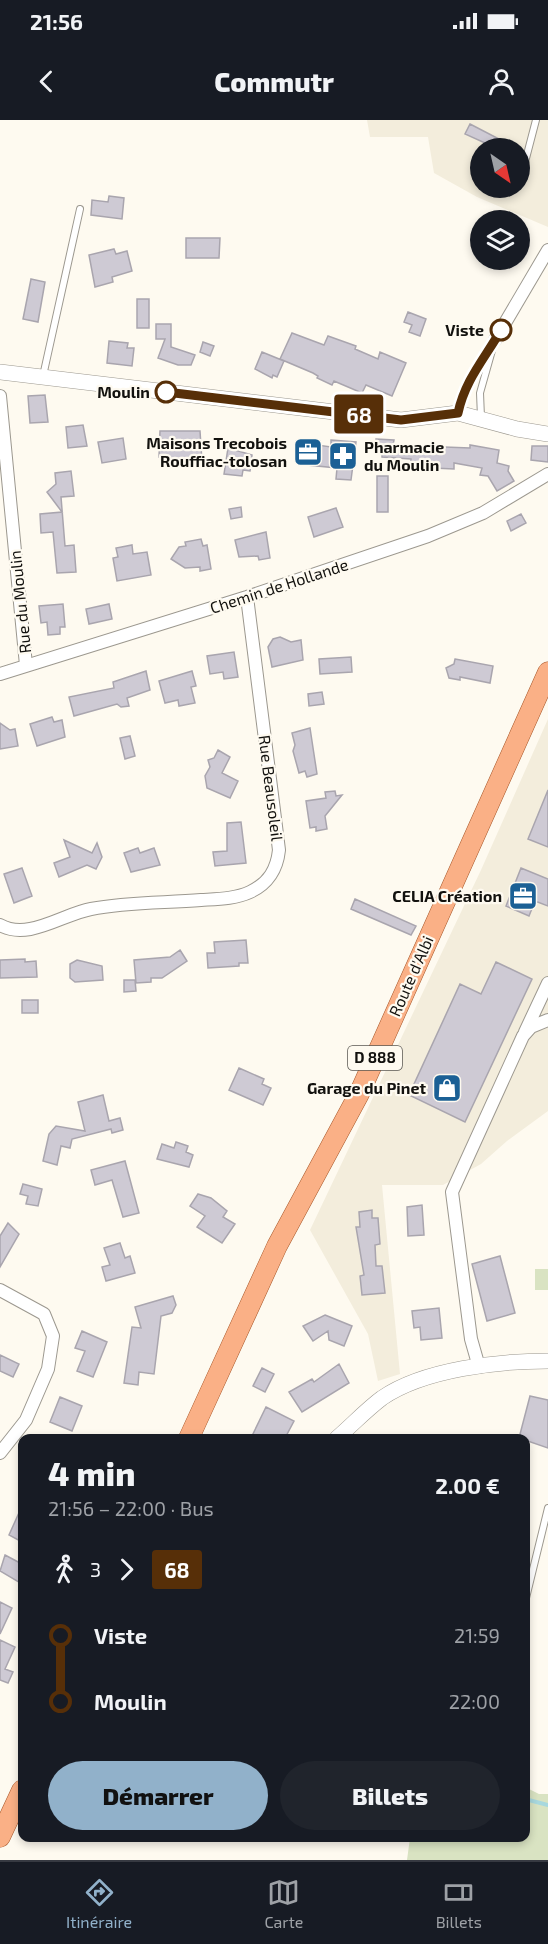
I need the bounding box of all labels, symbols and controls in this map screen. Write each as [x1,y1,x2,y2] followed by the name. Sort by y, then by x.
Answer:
[30,8,83,34] text: 21:56
[30,65,63,98] icon: back
[214,65,334,97] text: Commutr
[485,65,518,98] icon: person
[470,138,530,198] north arrow
[470,138,530,270] map controls
[470,210,530,270] button: layers
[490,319,512,341] marker: Viste
[445,320,484,339] place label: Viste
[155,381,177,403] marker: Moulin
[97,382,150,401] place label: Moulin
[332,394,386,434] line badge: 68
[346,402,372,427] text: 68
[146,433,287,470] place label: Maisons Trecobois Rouffiac-tolosan
[292,436,324,468] office icon: Maisons Trecobois Rouffiac-tolosan
[364,437,444,474] place label: Pharmacie du Moulin
[327,440,359,472] pharmacy icon: Pharmacie du Moulin
[5,550,34,654] street label: Rue du Moulin
[207,554,350,617] street label: Chemin de Hollande
[256,734,287,842] street label: Rue Beausoleil
[507,880,539,912] office icon: CELIA Création
[392,886,502,905] place label: CELIA Création
[384,933,437,1019] street label: Route d'Albi
[348,1046,402,1070] road number: D 888
[431,1072,463,1104] shop icon: Garage du Pinet
[307,1078,426,1097] place label: Garage du Pinet
[48,1453,135,1493] text: 4 min
[435,1472,500,1498] text: 2.00 €
[48,1496,214,1520] text: 21:56 – 22:00 · Bus
[48,1553,81,1586] icon: walk
[110,1553,143,1586] icon: forward
[90,1557,101,1581] text: 3
[164,1557,190,1582] text: 68
[94,1622,147,1648] text: Viste
[454,1623,500,1647] text: 21:59
[94,1688,167,1714] text: Moulin
[449,1689,500,1713] text: 22:00
[48,1761,268,1830] button: Démarrer
[280,1761,500,1830] button: Billets
[66,1876,132,1931] tab: Itinéraire
[264,1876,303,1931] tab: Carte
[436,1876,482,1931] tab: Billets

